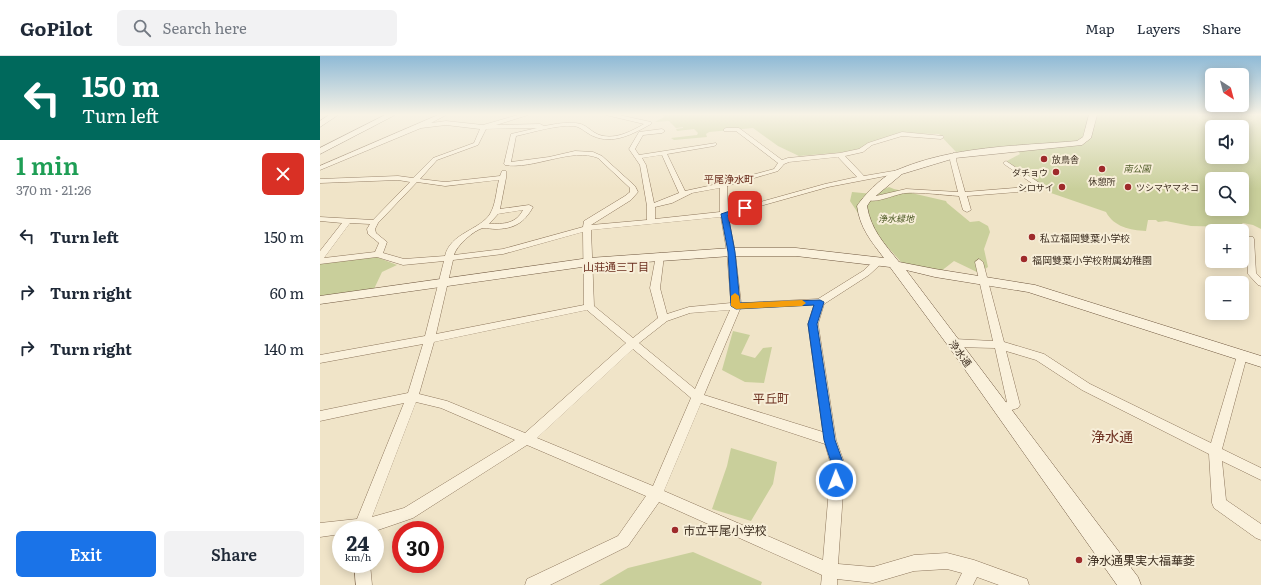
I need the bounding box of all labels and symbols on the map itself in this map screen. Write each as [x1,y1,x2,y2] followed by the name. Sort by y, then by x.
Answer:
[1205,68,1249,112] north arrow
[1052,152,1079,166] place label: 放鳥舎
[1039,154,1049,164] marker: 放鳥舎
[1123,161,1152,175] park label: 南公園
[1097,164,1107,174] marker: 休憩所
[1012,165,1048,179] place label: ダチョウ
[1051,167,1061,177] marker: ダチョウ
[704,171,754,186] district label: 平尾浄水町
[1087,174,1116,188] place label: 休憩所
[1018,180,1054,194] place label: シロサイ
[1136,180,1199,194] place label: ツシマヤマネコ
[1057,182,1067,192] marker: シロサイ
[1123,182,1133,192] marker: ツシマヤマネコ
[728,191,762,225] pin
[878,211,915,225] park label: 浄水緑地
[1040,230,1130,245] place label: 私立福岡雙葉小学校
[1027,232,1037,242] marker: 私立福岡雙葉小学校
[1032,252,1152,267] place label: 福岡雙葉小学校附属幼稚園
[1019,254,1029,264] marker: 福岡雙葉小学校附属幼稚園
[583,258,649,274] district label: 山荘通三丁目
[946,336,976,370] street label: 浄水通
[753,389,789,407] district label: 平丘町
[1091,426,1133,446] district label: 浄水通
[815,459,857,501] position arrow
[392,521,444,573] speed limit sign: 30
[683,521,767,539] place label: 市立平尾小学校
[670,525,680,535] marker: 市立平尾小学校
[1087,551,1195,569] place label: 浄水通果実大福華菱
[1074,555,1084,565] marker: 浄水通果実大福華菱

